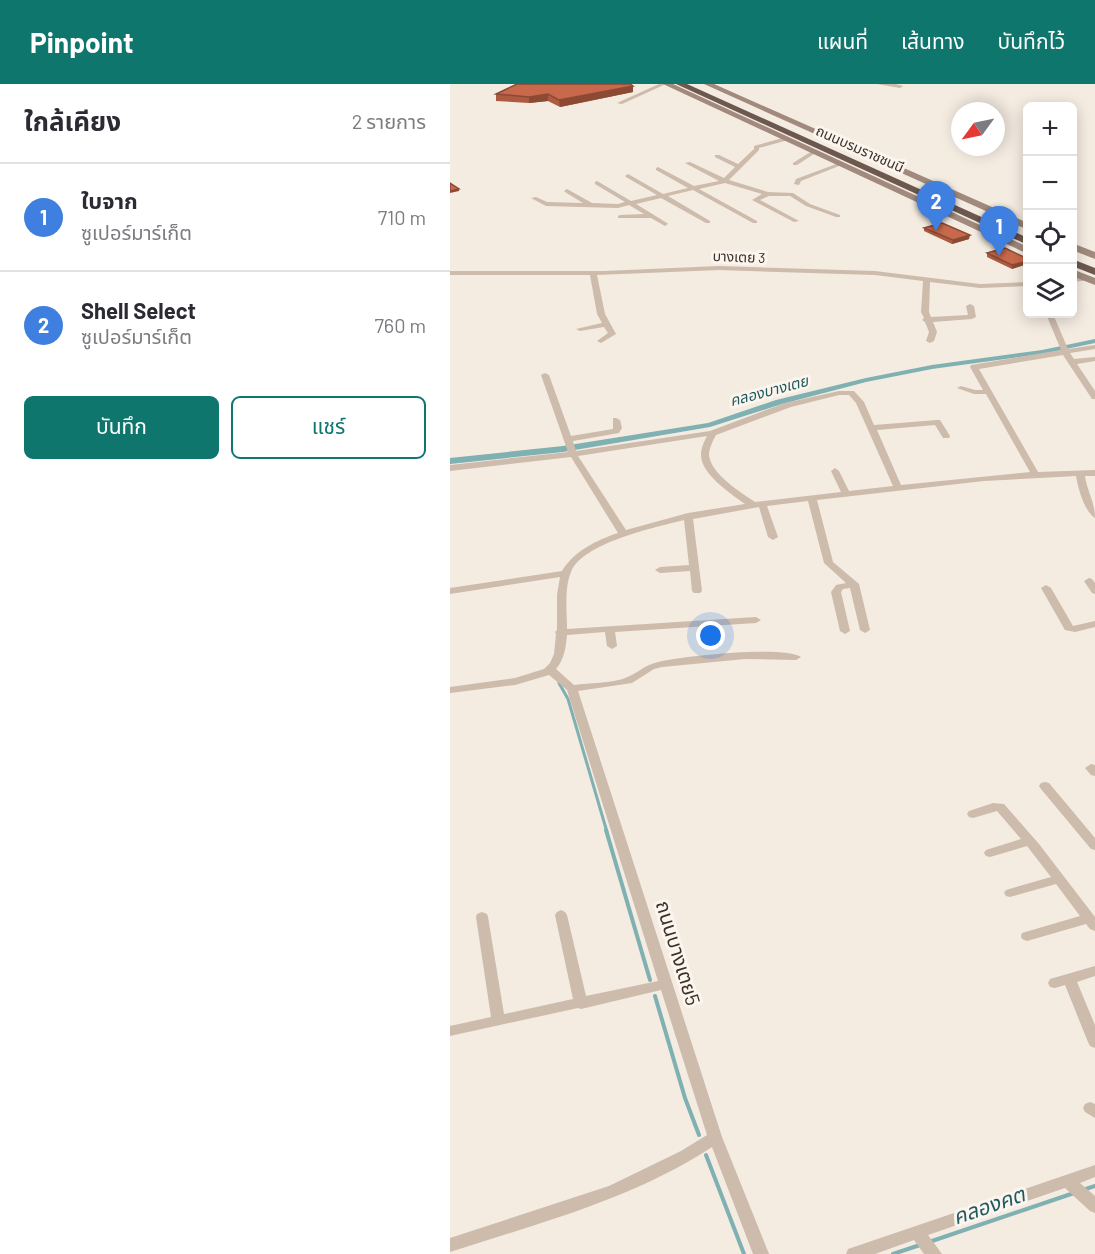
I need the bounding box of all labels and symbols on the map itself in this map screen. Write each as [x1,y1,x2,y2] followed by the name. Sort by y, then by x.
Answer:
[951,102,1005,156] north arrow
[814,122,907,176] street label: ถนนบรมราชชนนี
[916,182,956,231] pin: 2
[980,206,1018,256] pin: 1
[712,247,766,266] street label: บางเตย 3
[728,371,811,409] water label: คลองบางเตย
[696,621,725,650] your location
[652,898,706,1008] street label: ถนนบางเตย5
[949,1180,1029,1229] water label: คลองคต

